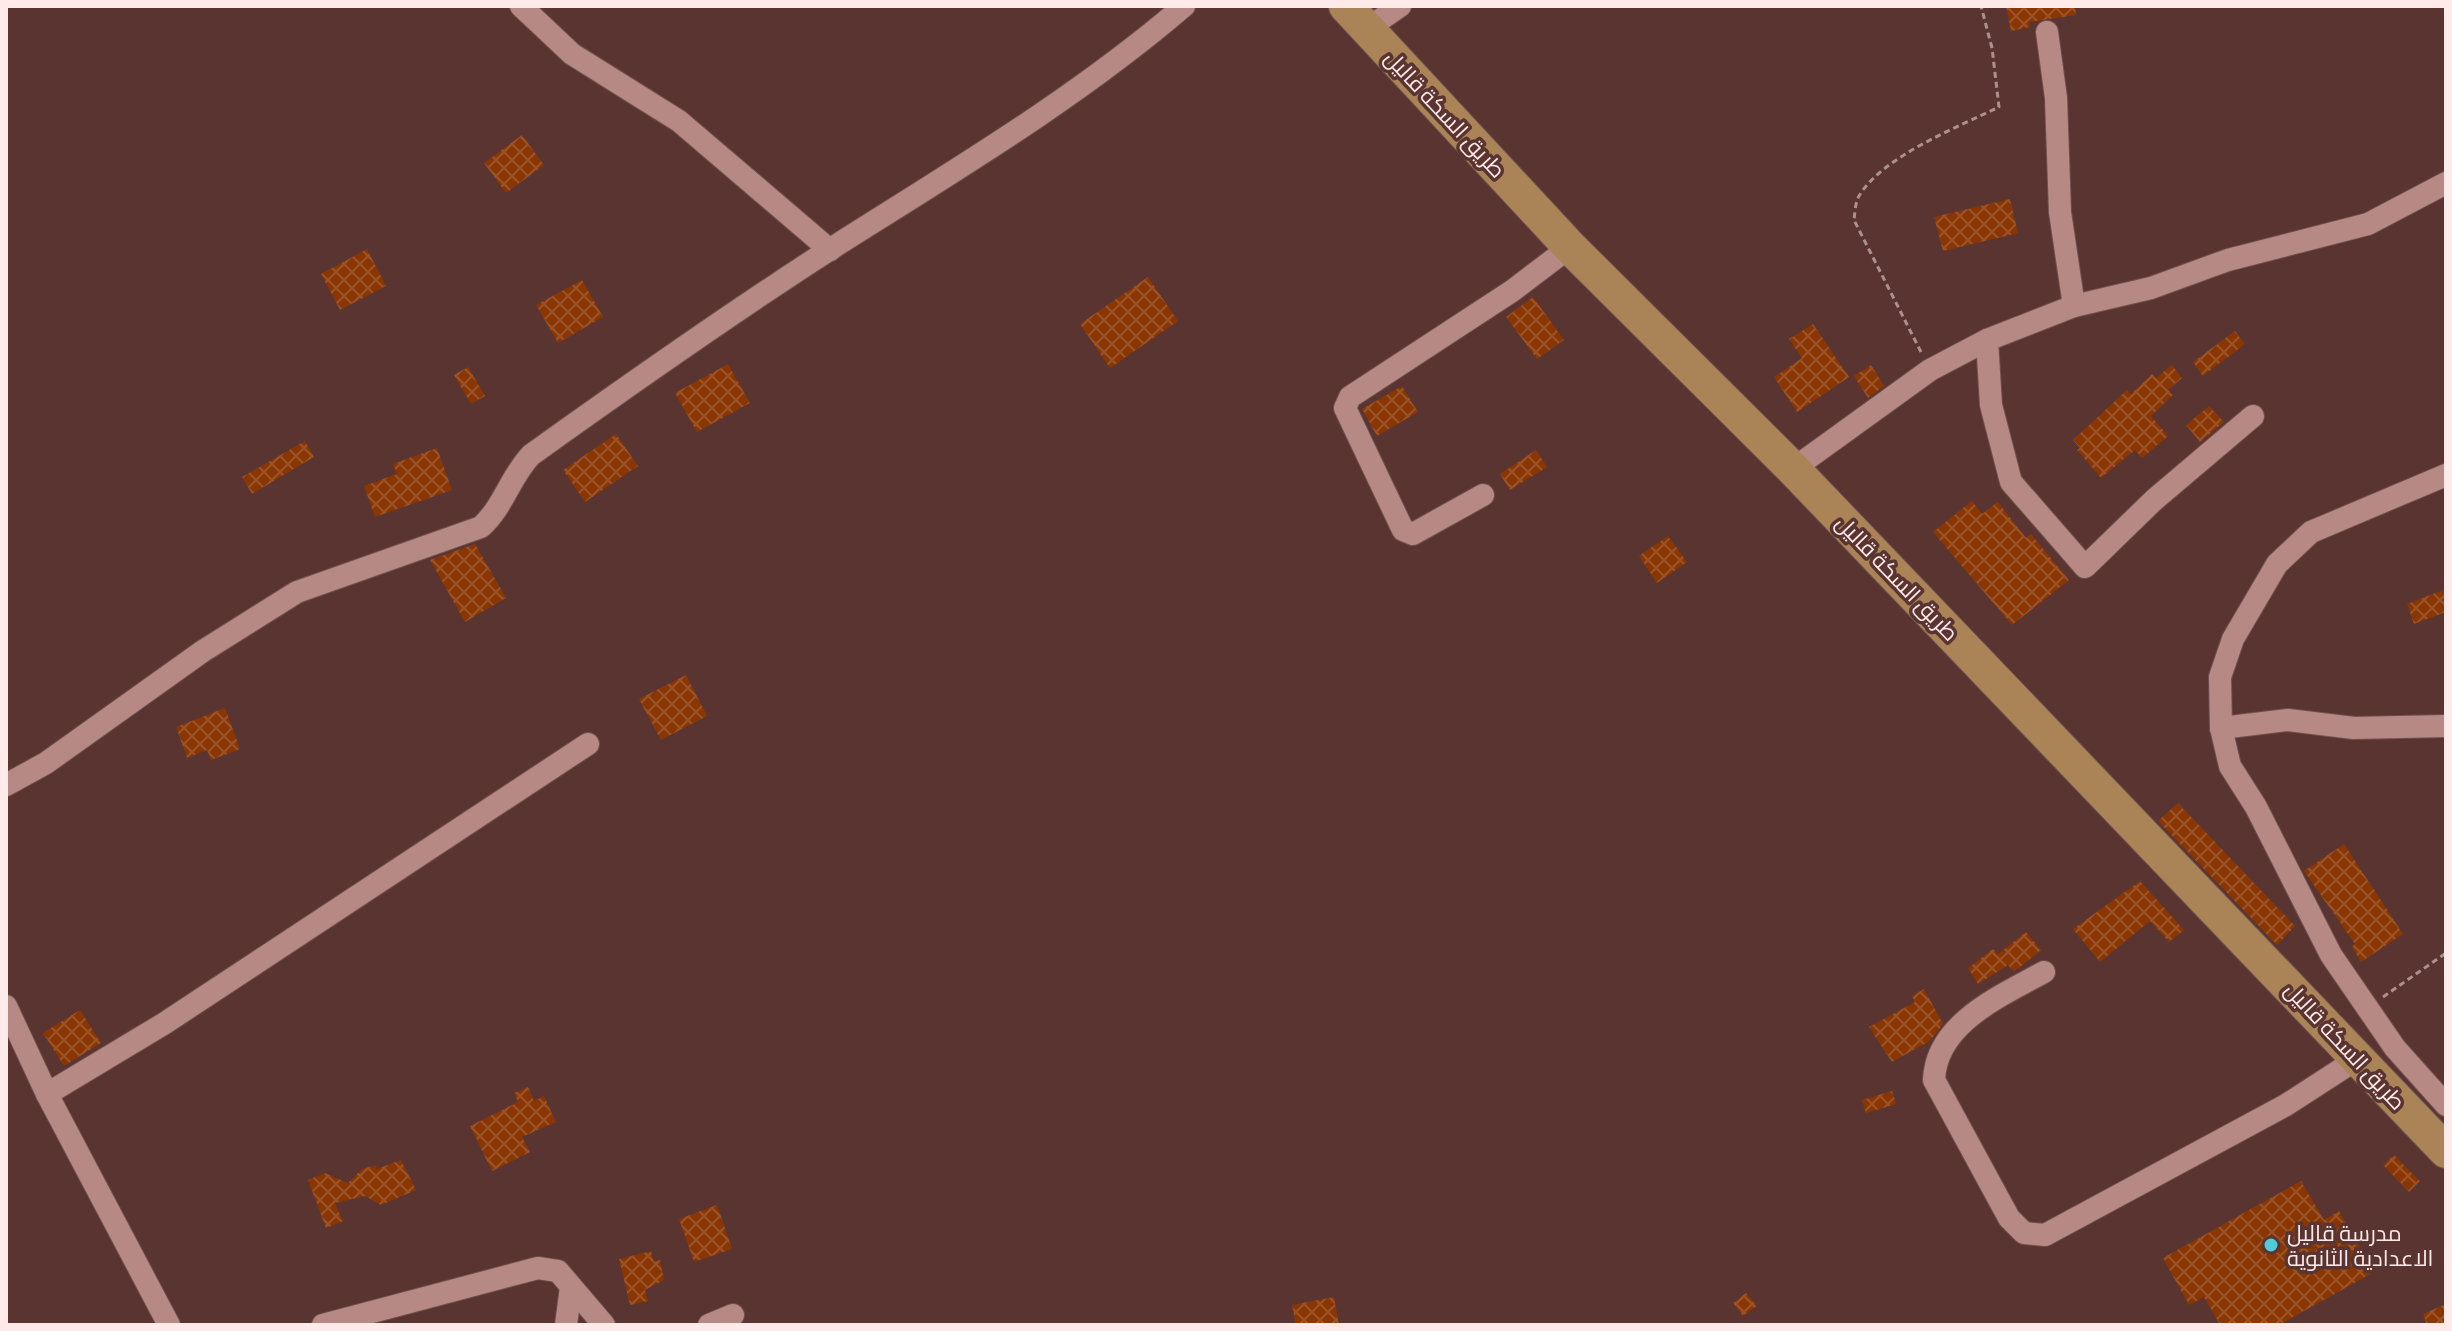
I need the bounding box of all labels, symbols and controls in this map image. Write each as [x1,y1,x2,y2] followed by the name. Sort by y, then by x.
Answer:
[1379,44,1512,184] street label: طريق السكة قاليل
[1830,509,1965,647] street label: طريق السكة قاليل
[2279,976,2412,1116] street label: طريق السكة قاليل
[2287,1219,2434,1271] place label: مدرسة قاليل الاعدادية الثانوية
[2262,1236,2280,1254] marker: مدرسة قاليل الاعدادية الثانوية

